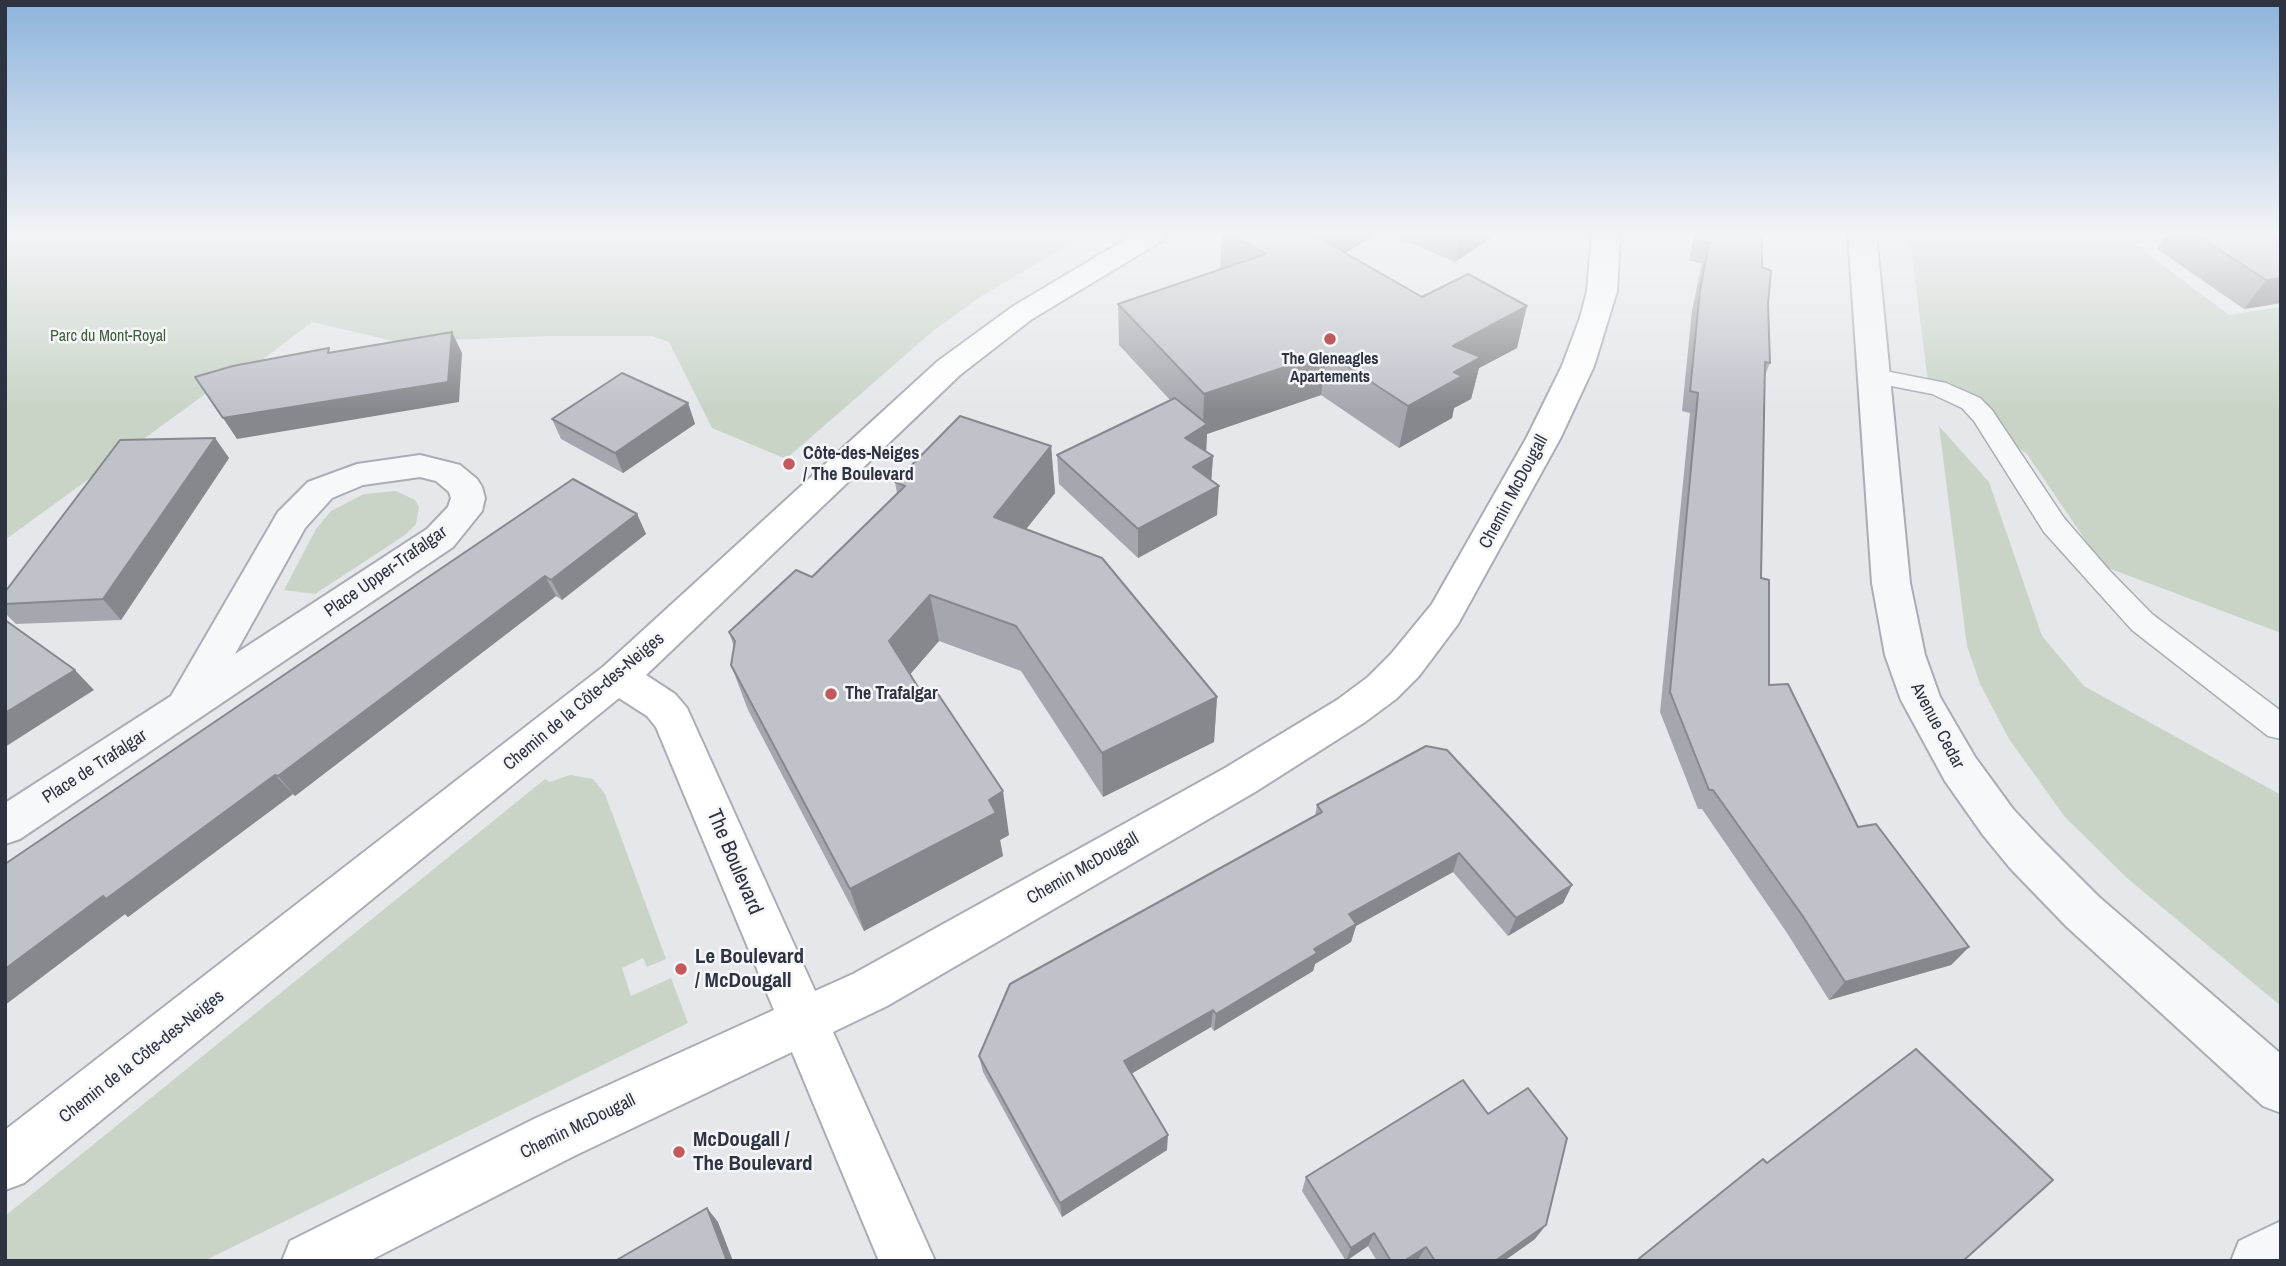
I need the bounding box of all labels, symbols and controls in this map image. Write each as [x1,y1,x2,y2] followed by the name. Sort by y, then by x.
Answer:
[50,327,166,347] park label: Parc du Mont-Royal
[1322,331,1338,347] marker: The Gleneagles Apartements
[1282,350,1378,388] place label: The Gleneagles Apartements
[1475,432,1553,552] street label: Chemin McDougall
[803,443,919,486] place label: Côte-des-Neiges / The Boulevard
[781,456,797,472] marker: Côte-des-Neiges / The Boulevard
[321,522,451,622] street label: Place Upper-Trafalgar
[499,628,669,776] street label: Chemin de la Côte-des-Neiges
[1905,679,1969,773] street label: Avenue Cedar
[845,683,938,705] place label: The Trafalgar
[823,686,839,702] marker: The Trafalgar
[39,725,151,809] street label: Place de Trafalgar
[701,806,767,918] street label: The Boulevard
[1023,828,1143,910] street label: Chemin McDougall
[695,944,804,994] place label: Le Boulevard / McDougall
[673,961,689,977] marker: Le Boulevard / McDougall
[55,986,229,1128] street label: Chemin de la Côte-des-Neiges
[517,1090,639,1164] street label: Chemin McDougall
[693,1127,813,1177] place label: McDougall / The Boulevard
[671,1144,687,1160] marker: McDougall / The Boulevard

